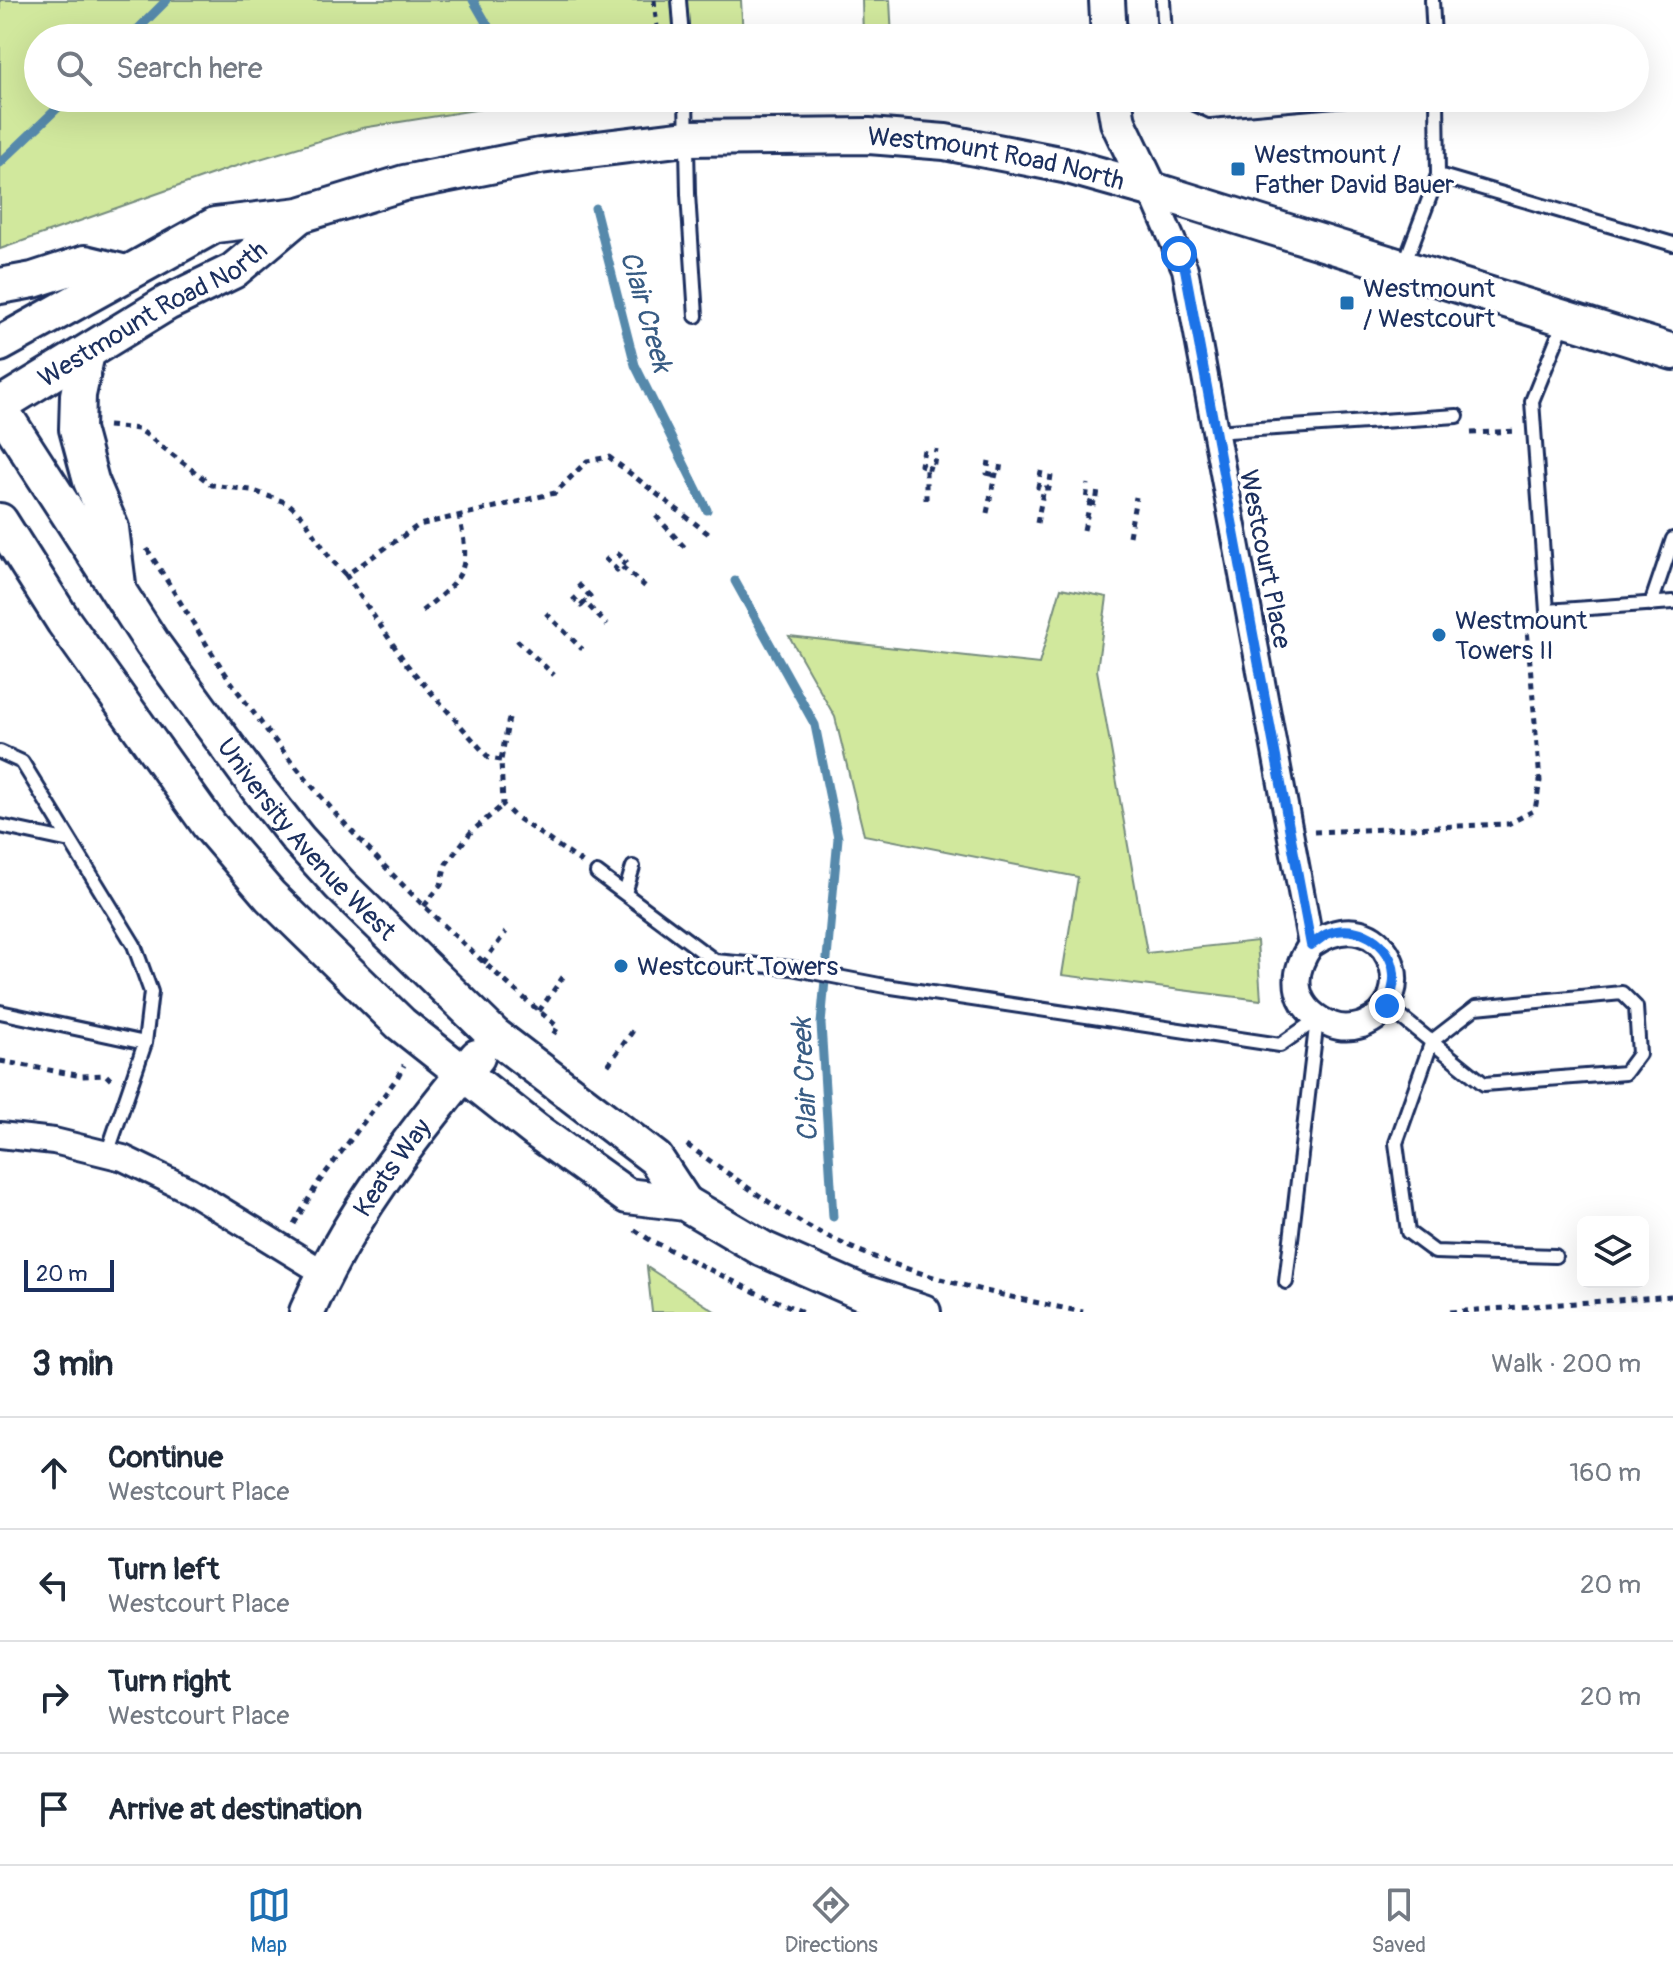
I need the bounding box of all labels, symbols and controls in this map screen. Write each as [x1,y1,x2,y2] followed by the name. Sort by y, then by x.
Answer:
[24,24,1649,112] search box
[52,46,96,90] icon: search
[116,50,263,87] text: Search here
[866,121,1128,198] street label: Westmount Road North
[1254,139,1455,201] place label: Westmount / Father David Bauer
[1229,160,1247,178] marker: Westmount / Father David Bauer
[33,234,274,395] street label: Westmount Road North
[1161,236,1197,272] route start
[612,247,680,378] water label: Clair Creek
[1363,273,1496,335] place label: Westmount / Westcourt
[1338,294,1356,312] marker: Westmount / Westcourt
[1232,467,1298,651] street label: Westcourt Place
[1455,605,1588,667] place label: Westmount Towers II
[1430,626,1448,644] marker: Westmount Towers II
[210,732,403,948] street label: University Avenue West
[637,951,838,983] place label: Westcourt Towers
[612,957,630,975] marker: Westcourt Towers
[1369,988,1405,1024] route end
[785,1015,826,1143] water label: Clair Creek
[347,1113,438,1223] street label: Keats Way
[1577,1216,1649,1288] map controls
[1577,1216,1649,1288] button: layers
[24,1256,114,1292] scale bar
[36,1260,88,1288] text: 20 m
[32,1343,114,1386] text: 3 min
[1491,1348,1641,1380] text: Walk · 200 m
[108,1439,223,1476] text: Continue
[32,1451,76,1495] icon: ahead
[1569,1457,1641,1489] text: 160 m
[108,1476,289,1508] text: Westcourt Place
[108,1551,219,1588] text: Turn left
[32,1563,76,1607] icon: left
[1580,1569,1641,1601] text: 20 m
[108,1588,289,1620] text: Westcourt Place
[108,1663,231,1700] text: Turn right
[32,1675,76,1719] icon: right
[1580,1681,1641,1713] text: 20 m
[108,1700,289,1732] text: Westcourt Place
[32,1787,76,1831] icon: arrive
[108,1791,362,1828] text: Arrive at destination
[247,1883,291,1959] tab: Map
[785,1883,878,1959] tab: Directions
[1372,1883,1426,1959] tab: Saved

